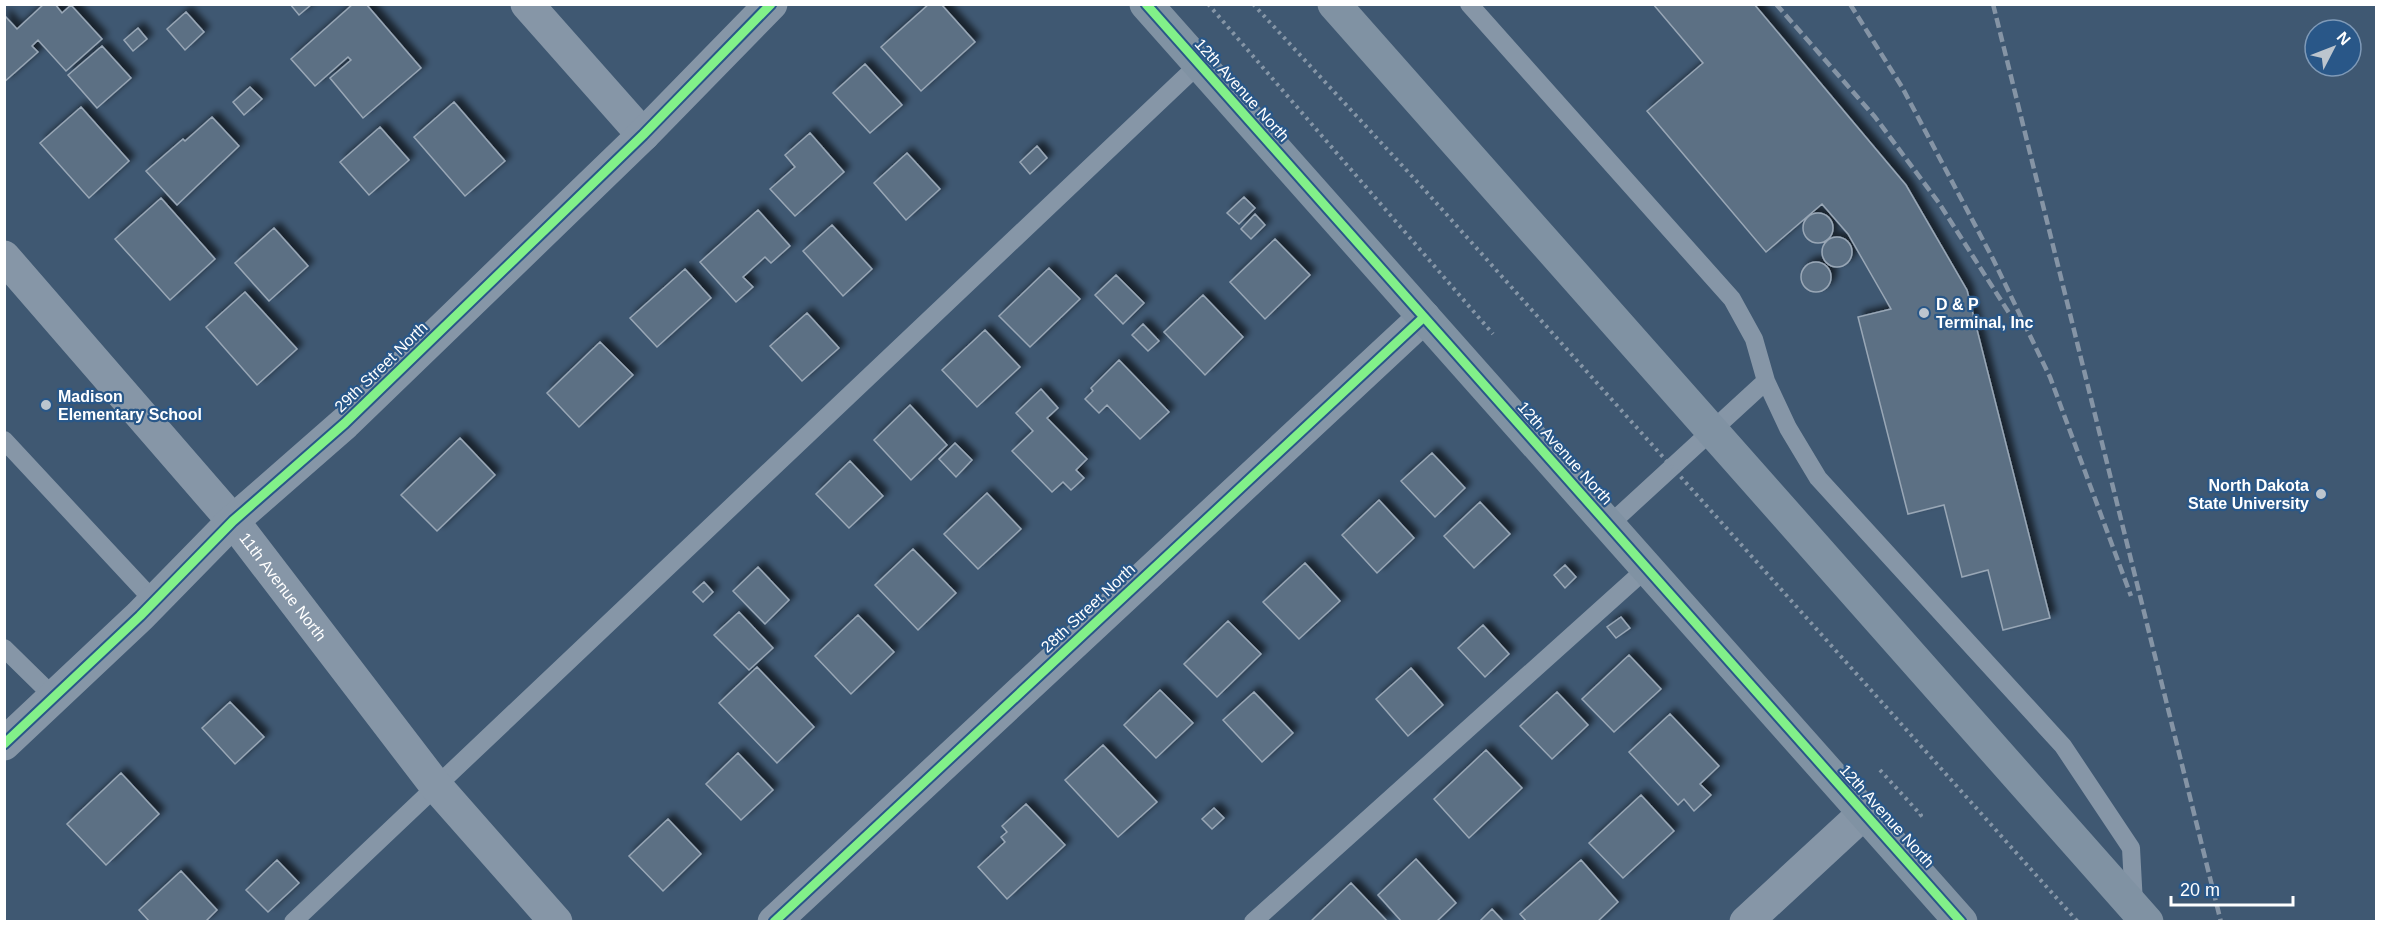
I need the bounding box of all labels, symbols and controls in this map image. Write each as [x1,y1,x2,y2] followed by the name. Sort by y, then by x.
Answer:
[2303,18,2363,78] north arrow
[2334,28,2354,48] text: N
[1191,35,1293,145] street label: 12th Avenue North
[1936,296,2034,331] place label: D & P Terminal, Inc
[1917,306,1931,320] marker: D & P Terminal, Inc
[331,319,431,415] street label: 29th Street North
[58,388,202,423] place label: Madison Elementary School
[39,398,53,412] marker: Madison Elementary School
[1514,398,1616,508] street label: 12th Avenue North
[2188,477,2309,512] place label: North Dakota State University
[2314,487,2328,501] marker: North Dakota State University
[237,529,330,644] street label: 11th Avenue North
[1038,560,1138,656] street label: 28th Street North
[1836,761,1938,871] street label: 12th Avenue North
[2171,869,2292,907] scale bar
[2180,880,2220,900] text: 20 m

